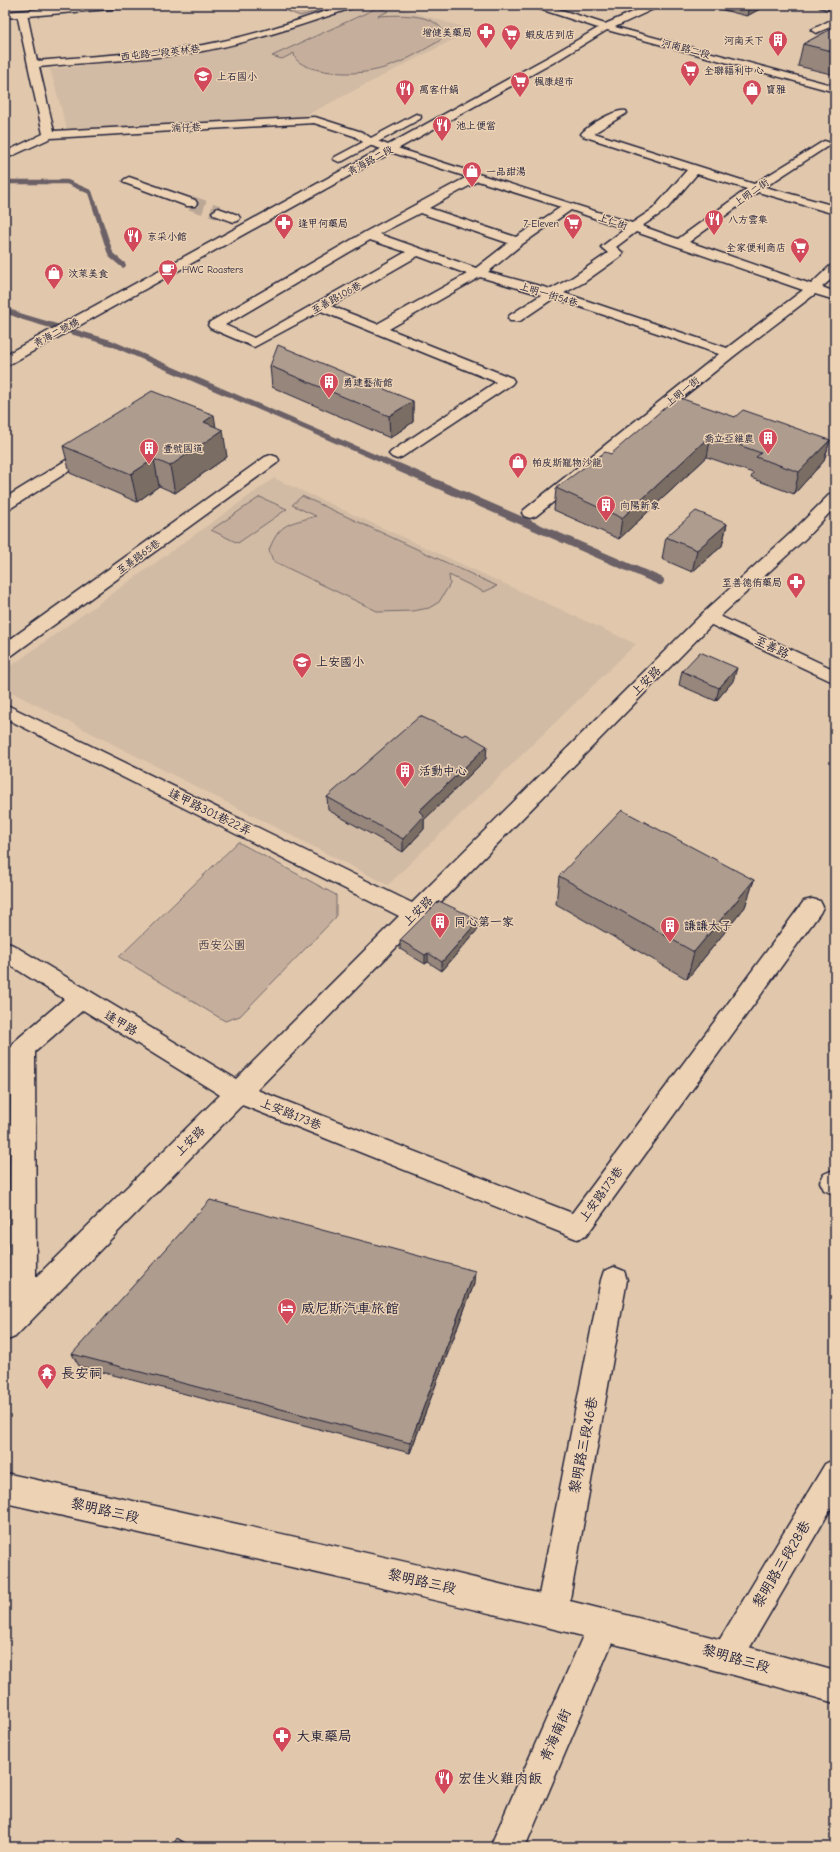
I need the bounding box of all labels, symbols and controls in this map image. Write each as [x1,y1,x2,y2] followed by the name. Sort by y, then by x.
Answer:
[475,21,497,49] pharmacy icon: 增健美藥局
[500,23,522,51] supermarket icon: 蝦皮店到店
[422,27,472,39] place label: 增健美藥局
[525,29,575,41] place label: 蝦皮店到店
[767,29,789,57] building icon: 河南天下
[724,35,764,47] place label: 河南天下
[660,37,711,61] street label: 河南路二段
[120,43,202,63] street label: 西屯路二段英林巷
[679,59,701,87] supermarket icon: 全聯福利中心
[192,65,214,93] school or university icon: 上石國小
[704,65,764,77] place label: 全聯福利中心
[509,70,531,98] supermarket icon: 楓康超市
[217,71,257,83] place label: 上石國小
[534,76,574,88] place label: 楓康超市
[394,78,416,106] restaurant icon: 萬客什鍋
[741,78,763,106] shop icon: 寶雅
[419,84,459,96] place label: 萬客什鍋
[766,84,786,96] place label: 寶雅
[431,114,453,142] restaurant icon: 池上便當
[456,120,496,132] place label: 池上便當
[171,121,202,135] street label: 湳仔巷
[346,144,395,178] street label: 青海路二段
[461,160,483,188] shop icon: 一品甜湯
[486,166,526,178] place label: 一品甜湯
[732,176,771,209] street label: 上明二街
[703,208,725,236] restaurant icon: 八方雲集
[597,211,629,233] street label: 上仁街
[273,212,295,240] pharmacy icon: 逢甲何藥局
[562,212,584,240] supermarket icon: 7-Eleven
[728,214,768,226] place label: 八方雲集
[298,218,348,230] place label: 逢甲何藥局
[523,218,559,230] place label: 7-Eleven
[122,225,144,253] restaurant icon: 京采小館
[147,231,187,243] place label: 京采小館
[789,236,811,264] supermarket icon: 全家便利商店
[726,242,786,254] place label: 全家便利商店
[157,258,179,286] cafe icon: HWC Roasters
[43,262,65,290] shop icon: 汶萊美食
[182,264,243,276] place label: HWC Roasters
[68,268,108,280] place label: 汶萊美食
[309,279,365,317] street label: 至善路106巷
[518,280,580,310] street label: 上明一街54巷
[32,316,81,350] street label: 青海二號橋
[318,371,340,399] building icon: 勇建藝術館
[663,375,702,409] street label: 上明一街
[343,377,393,389] place label: 勇建藝術館
[757,427,779,455] building icon: 喬立亞維農
[704,433,754,445] place label: 喬立亞維農
[138,437,160,465] building icon: 壹號國道
[163,443,203,455] place label: 壹號國道
[507,451,529,479] shop icon: 帕皮斯寵物沙龍
[532,457,602,469] place label: 帕皮斯寵物沙龍
[595,494,617,522] building icon: 向陽新象
[620,500,660,512] place label: 向陽新象
[114,536,163,577] street label: 至善路65巷
[785,571,807,599] pharmacy icon: 至善德侑藥局
[722,577,782,589] place label: 至善德侑藥局
[753,633,791,661] street label: 至善路
[291,651,313,679] school or university icon: 上安國小
[316,655,364,669] place label: 上安國小
[628,663,664,699] street label: 上安路
[394,760,416,788] building icon: 活動中心
[419,764,467,778] place label: 活動中心
[166,786,254,838] street label: 逢甲路301巷22弄
[400,893,436,929] street label: 上安路
[429,911,451,939] building icon: 同心第一家
[454,915,514,929] place label: 同心第一家
[659,915,681,943] building icon: 謙謙太子
[684,919,732,933] place label: 謙謙太子
[198,938,246,952] park label: 西安公園
[102,1008,140,1038] street label: 逢甲路
[258,1095,324,1133] street label: 上安路173巷
[172,1123,208,1159] street label: 上安路
[576,1164,626,1224] street label: 上安路173巷
[276,1297,298,1325] hotel icon: 威尼斯汽車旅館
[301,1300,399,1317] place label: 威尼斯汽車旅館
[36,1362,58,1390] temple icon: 長安祠
[61,1365,103,1382] place label: 長安祠
[566,1394,601,1495] street label: 黎明路三段46巷
[69,1494,141,1527] street label: 黎明路三段
[749,1517,815,1611] street label: 黎明路三段28巷
[386,1565,458,1598] street label: 黎明路三段
[700,1641,772,1676] street label: 黎明路三段
[536,1706,575,1764] street label: 青海南街
[271,1725,293,1753] pharmacy icon: 大東藥局
[296,1728,352,1745] place label: 大東藥局
[433,1767,455,1795] restaurant icon: 宏佳火雞肉飯
[458,1770,542,1787] place label: 宏佳火雞肉飯

